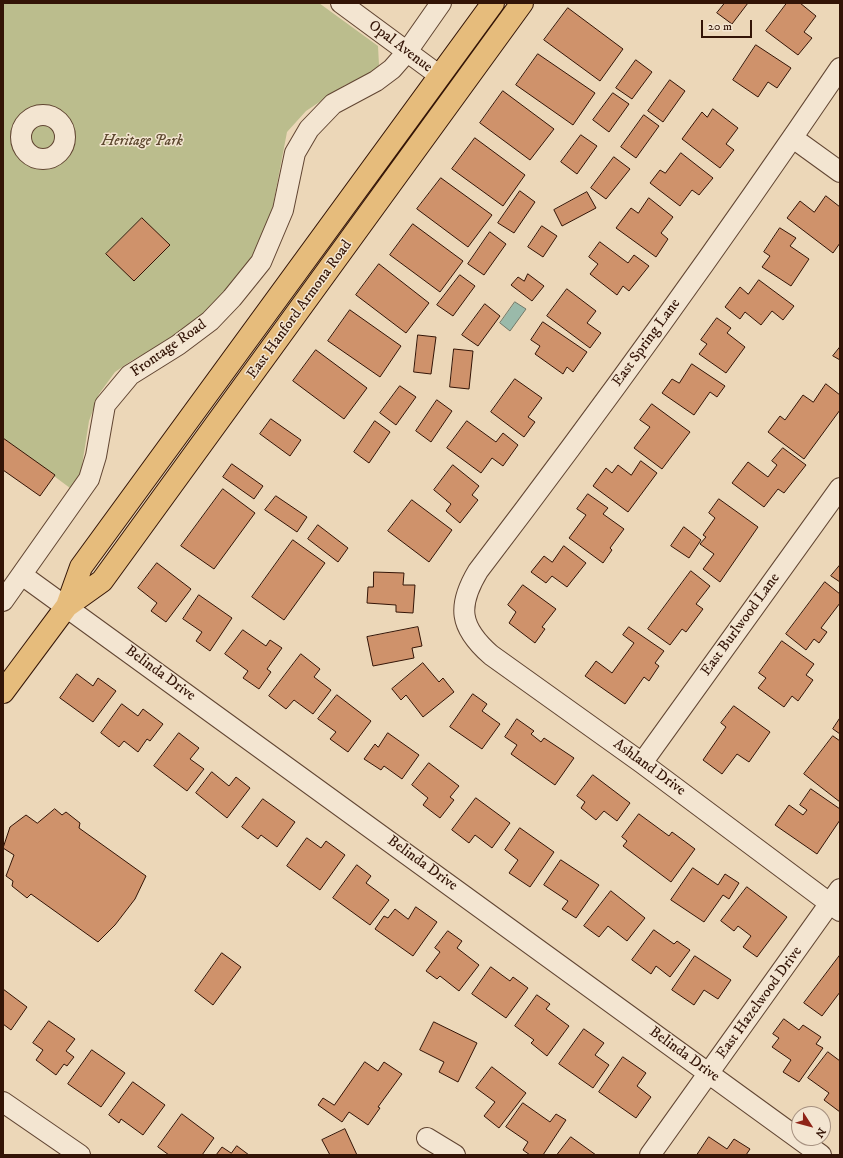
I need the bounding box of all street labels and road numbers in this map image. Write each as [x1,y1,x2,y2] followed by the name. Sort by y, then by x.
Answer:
[364,17,436,77] street label: Opal Avenue
[244,237,356,383] street label: East Hanford Armona Road
[609,296,685,390] street label: East Spring Lane
[128,316,210,382] street label: Frontage Road
[698,570,784,680] street label: East Burlwood Lane
[121,643,199,705] street label: Belinda Drive
[609,736,689,800] street label: Ashland Drive
[383,833,461,895] street label: Belinda Drive
[713,943,807,1063] street label: East Hazelwood Drive
[645,1024,723,1086] street label: Belinda Drive

